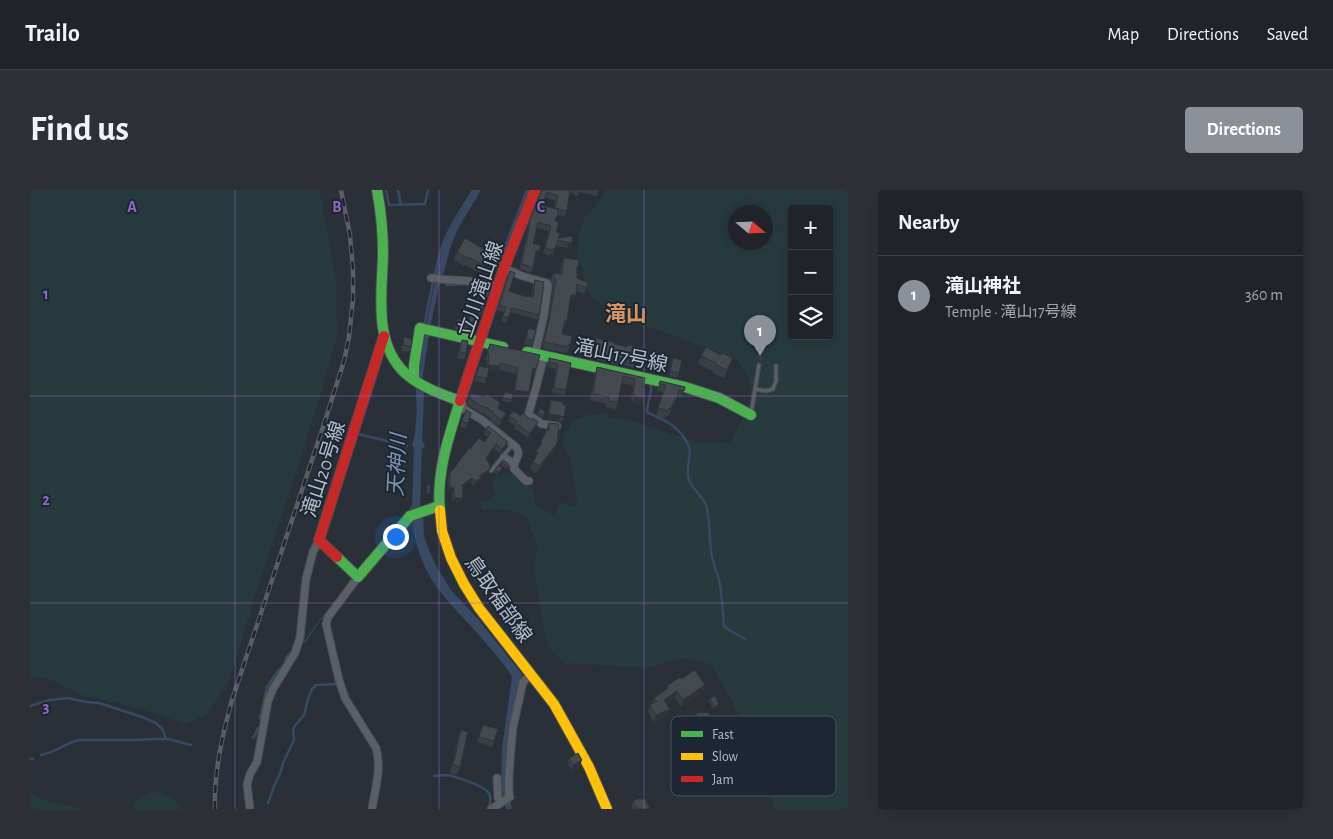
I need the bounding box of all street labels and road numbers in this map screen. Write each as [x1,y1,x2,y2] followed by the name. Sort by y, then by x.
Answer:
[453,238,507,340] street label: 立川滝山線
[572,334,670,376] street label: 滝山17号線
[297,418,349,520] street label: 滝山20号線
[461,552,537,646] street label: 鳥取福部線

